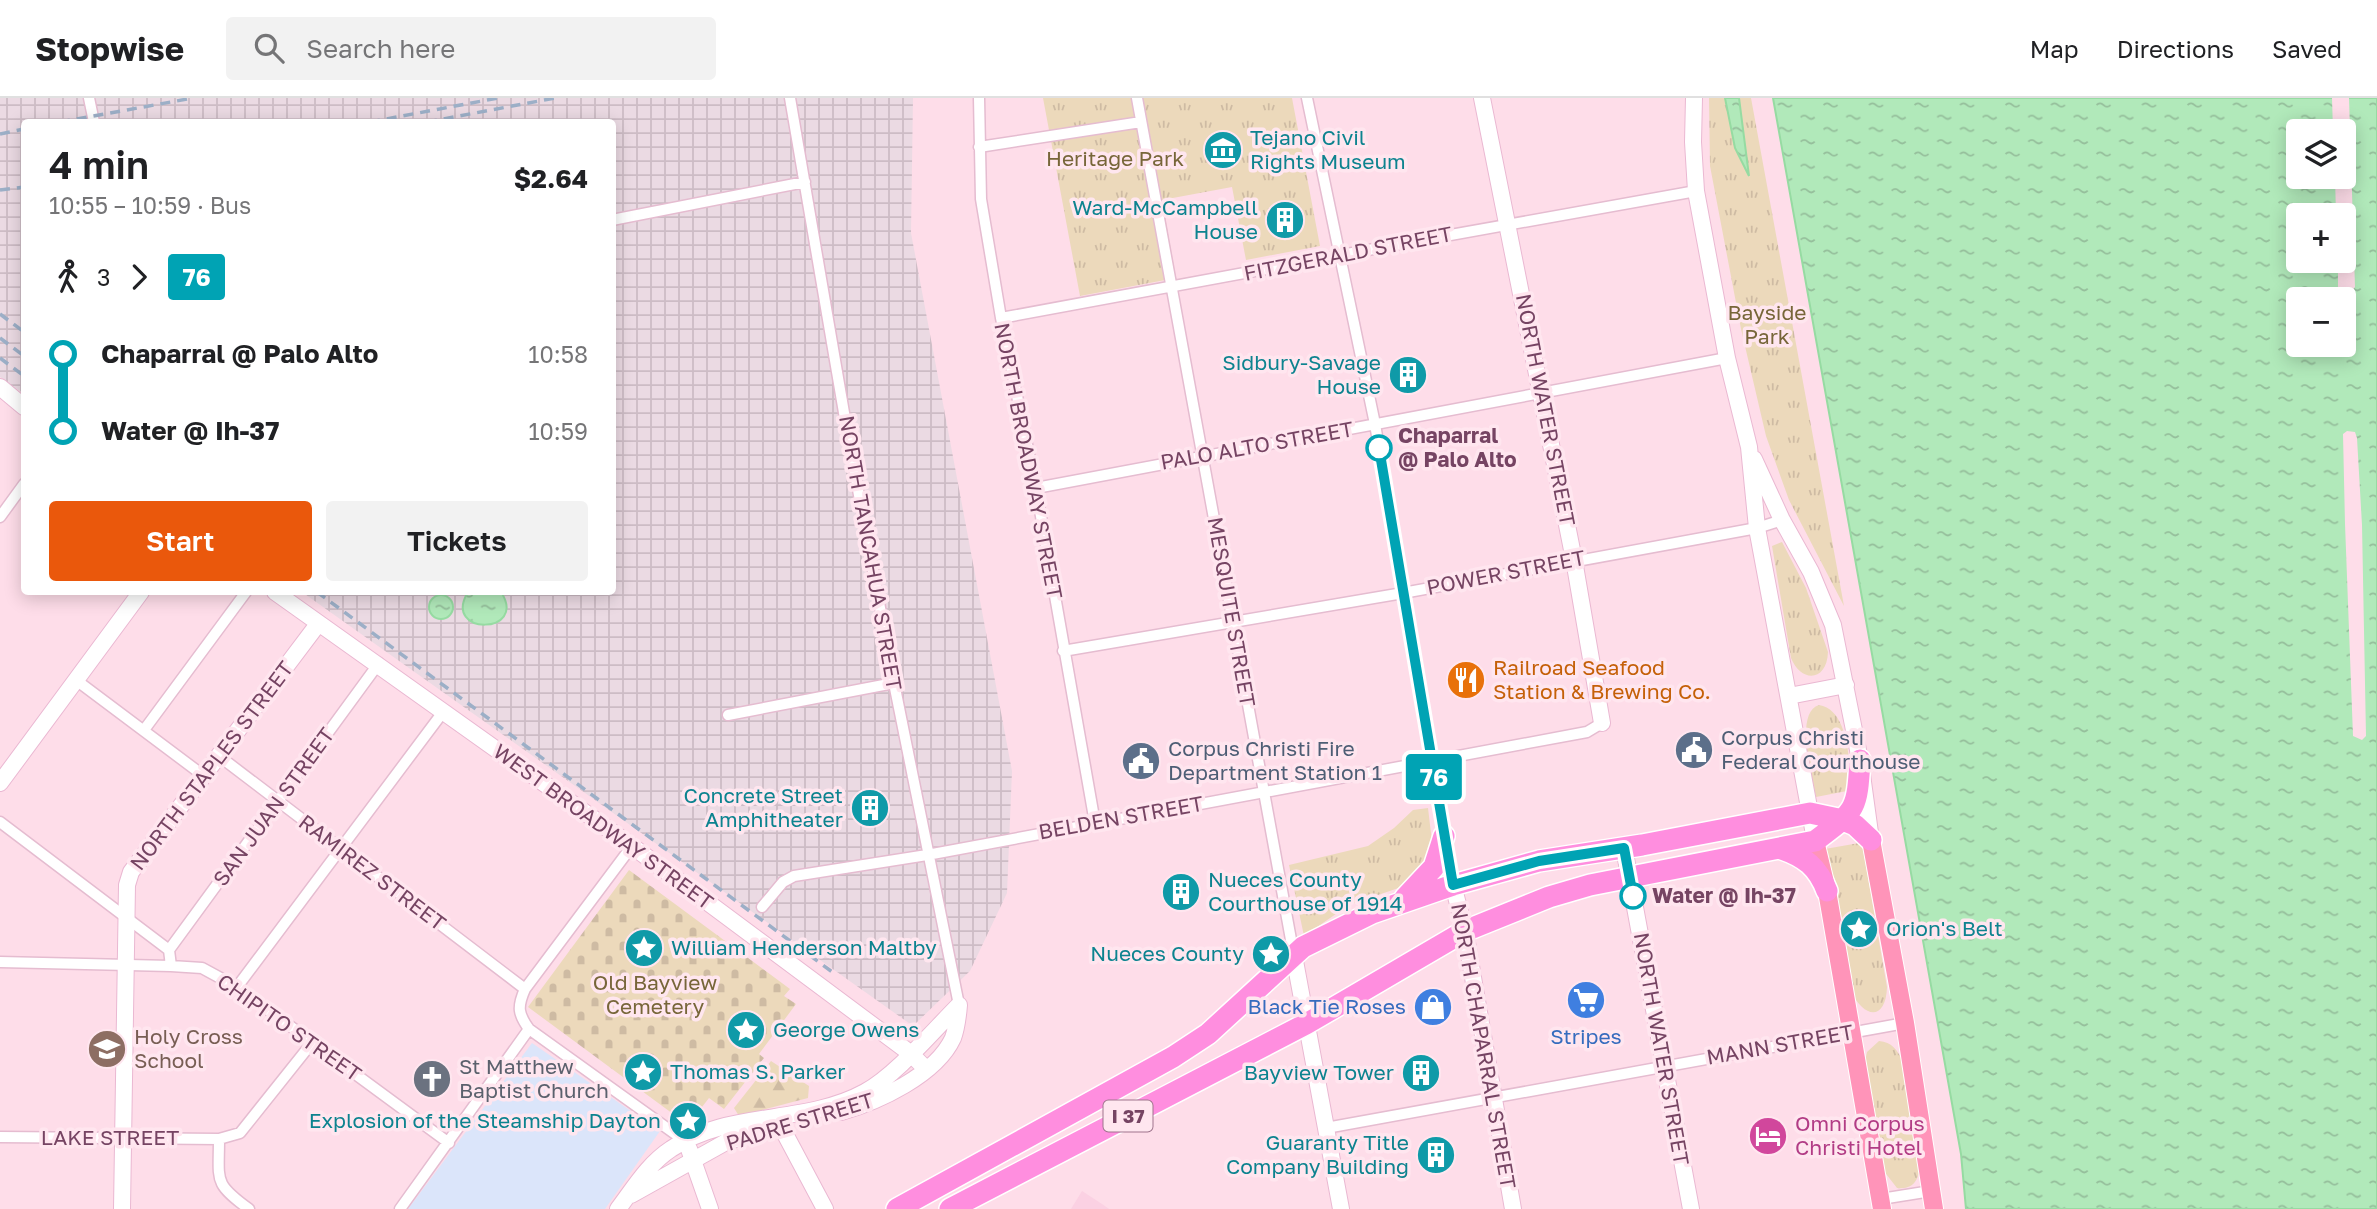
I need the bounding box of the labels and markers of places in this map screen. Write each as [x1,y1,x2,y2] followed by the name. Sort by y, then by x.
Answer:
[1250,124,1406,174] place label: Tejano Civil Rights Museum
[1202,129,1244,171] museum icon: Tejano Civil Rights Museum
[1072,194,1258,244] place label: Ward-McCampbell House
[1264,199,1306,241] building icon: Ward-McCampbell House
[1222,349,1381,399] place label: Sidbury-Savage House
[1387,354,1429,396] building icon: Sidbury-Savage House
[1398,422,1517,472] place label: Chaparral @ Palo Alto
[1366,435,1392,461] marker: Chaparral @ Palo Alto
[1493,654,1711,704] place label: Railroad Seafood Station & Brewing Co.
[1445,659,1487,701] restaurant icon: Railroad Seafood Station & Brewing Co.
[1721,724,1921,774] place label: Corpus Christi Federal Courthouse
[1673,729,1715,771] public building icon: Corpus Christi Federal Courthouse
[1168,735,1382,785] place label: Corpus Christi Fire Department Station 1
[1120,740,1162,782] public building icon: Corpus Christi Fire Department Station 1
[684,782,843,832] place label: Concrete Street Amphitheater
[849,787,891,829] building icon: Concrete Street Amphitheater
[1208,866,1403,916] place label: Nueces County Courthouse of 1914
[1160,871,1202,913] building icon: Nueces County Courthouse of 1914
[1652,882,1796,908] place label: Water @ Ih-37
[1620,883,1646,909] marker: Water @ Ih-37
[1838,908,1880,950] place icon: Orion's Belt
[1886,915,2003,941] place label: Orion's Belt
[623,927,665,969] place icon: William Henderson Maltby
[1250,933,1292,975] place icon: Nueces County
[671,934,937,960] place label: William Henderson Maltby
[1090,940,1244,966] place label: Nueces County
[1565,979,1607,1021] supermarket icon: Stripes
[1412,986,1454,1028] shop icon: Black Tie Roses
[1248,993,1406,1019] place label: Black Tie Roses
[725,1009,767,1051] place icon: George Owens
[773,1016,919,1042] place label: George Owens
[134,1023,243,1073] place label: Holy Cross School
[1550,1023,1622,1049] place label: Stripes
[86,1028,128,1070] school or university icon: Holy Cross School
[622,1051,664,1093] place icon: Thomas S. Parker
[1400,1052,1442,1094] building icon: Bayview Tower
[459,1053,609,1103] place label: St Matthew Baptist Church
[411,1058,453,1100] church icon: St Matthew Baptist Church
[670,1058,846,1084] place label: Thomas S. Parker
[1244,1059,1394,1085] place label: Bayview Tower
[667,1100,709,1142] place icon: Explosion of the Steamship Dayton
[309,1107,661,1133] place label: Explosion of the Steamship Dayton
[1795,1110,1925,1160] place label: Omni Corpus Christi Hotel
[1747,1115,1789,1157] hotel icon: Omni Corpus Christi Hotel
[1226,1129,1409,1179] place label: Guaranty Title Company Building
[1415,1134,1457,1176] building icon: Guaranty Title Company Building

